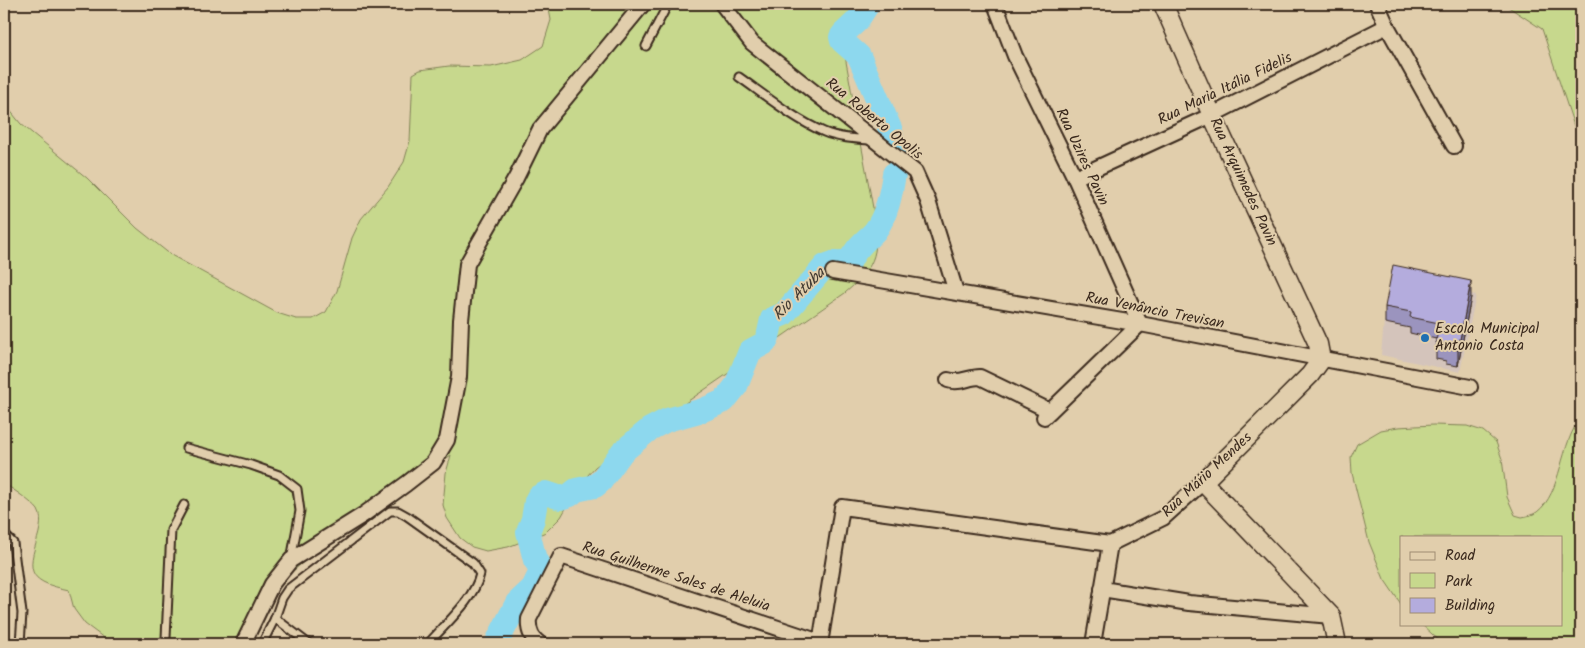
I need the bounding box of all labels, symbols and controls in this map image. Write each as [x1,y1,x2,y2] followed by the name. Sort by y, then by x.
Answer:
[1154,46,1297,132] street label: Rua Maria Itália Fidelis
[820,72,928,166] street label: Rua Roberto Opolis
[1049,104,1115,210] street label: Rua Uzires Pavin
[1203,114,1283,250] street label: Rua Arquimedes Pavin
[767,261,832,326] water label: Rio Atuba
[1084,286,1226,336] street label: Rua Venâncio Trevisan
[1435,317,1539,358] place label: Escola Municipal Antonio Costa
[1419,332,1431,344] marker: Escola Municipal Antonio Costa
[1156,426,1258,524] street label: Rua Mário Mendes
[579,535,773,619] street label: Rua Guilherme Sales de Aleluia
[1400,536,1562,626] legend
[1445,544,1476,568] text: Road
[1445,570,1473,594] text: Park
[1445,594,1495,618] text: Building

